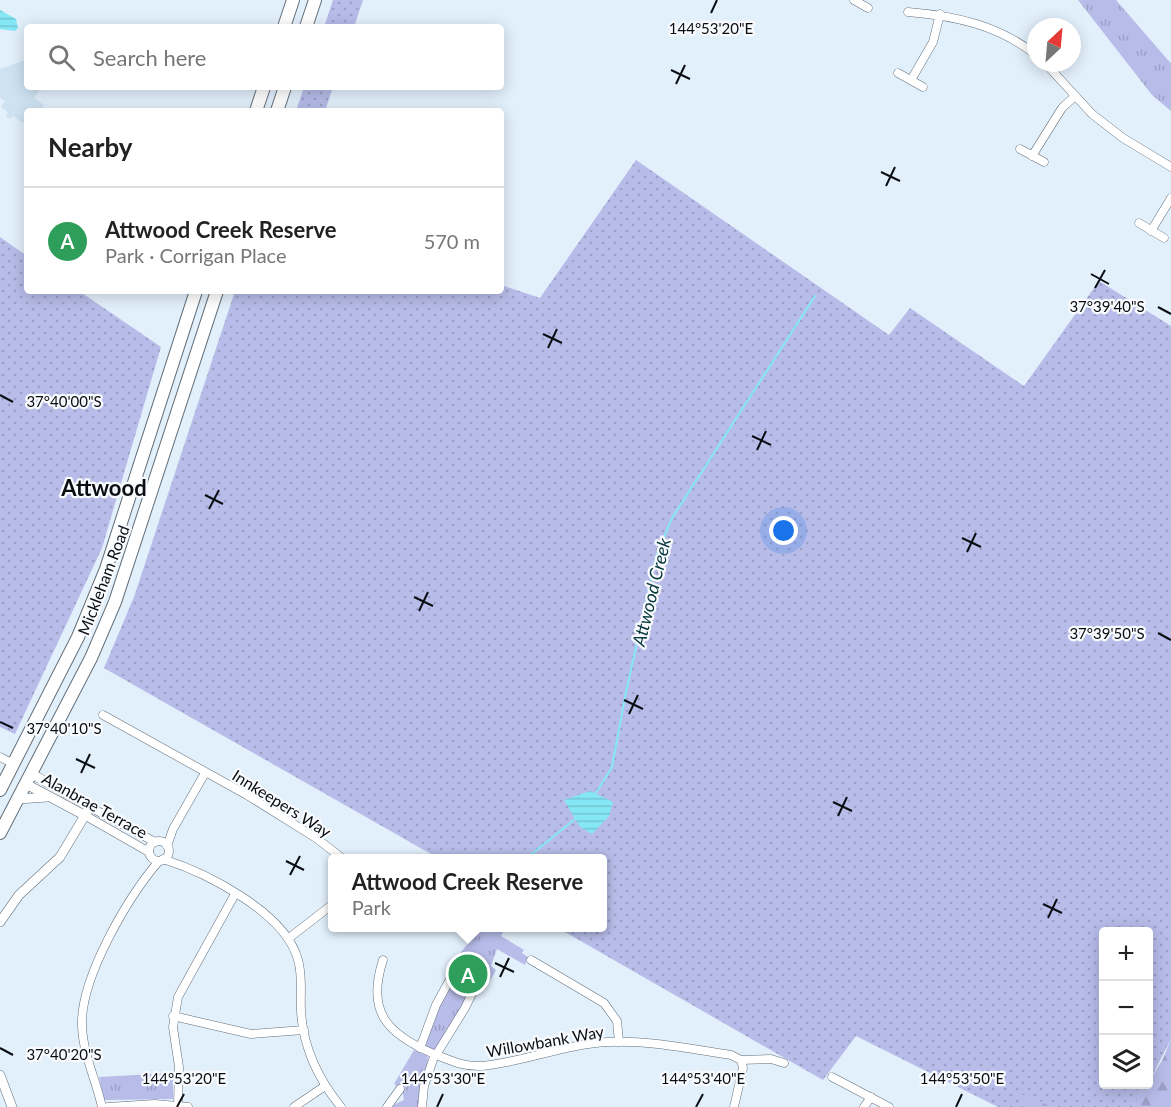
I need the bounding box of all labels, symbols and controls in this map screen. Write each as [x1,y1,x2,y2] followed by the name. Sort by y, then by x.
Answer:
[1027,18,1081,72] north arrow
[669,19,753,37] text: 144°53'20"E
[24,24,504,90] search box
[45,41,78,74] icon: search
[93,44,206,71] text: Search here
[48,131,133,163] text: Nearby
[105,216,336,243] text: Attwood Creek Reserve
[61,229,74,253] text: A
[424,229,480,253] text: 570 m
[105,243,287,267] text: Park · Corrigan Place
[1069,297,1145,315] text: 37°39'40"S
[26,392,102,410] text: 37°40'00"S
[60,474,147,501] district label: Attwood
[769,516,798,545] your location
[73,522,133,638] street label: Mickleham Road
[627,535,675,649] water label: Attwood Creek
[1069,624,1145,642] text: 37°39'50"S
[26,719,102,737] text: 37°40'10"S
[229,765,335,841] street label: Innkeepers Way
[39,768,151,842] street label: Alanbrae Terrace
[328,854,607,932] popup
[352,868,583,895] text: Attwood Creek Reserve
[352,895,391,919] text: Park
[1099,927,1153,1089] map controls
[1099,927,1153,981] button: +
[448,952,488,996] pin: A
[1099,981,1153,1035] button: −
[485,1021,606,1061] street label: Willowbank Way
[1099,1035,1153,1089] button: layers
[26,1045,102,1063] text: 37°40'20"S
[142,1069,226,1087] text: 144°53'20"E
[401,1069,485,1087] text: 144°53'30"E
[661,1069,745,1087] text: 144°53'40"E
[920,1069,1004,1087] text: 144°53'50"E

